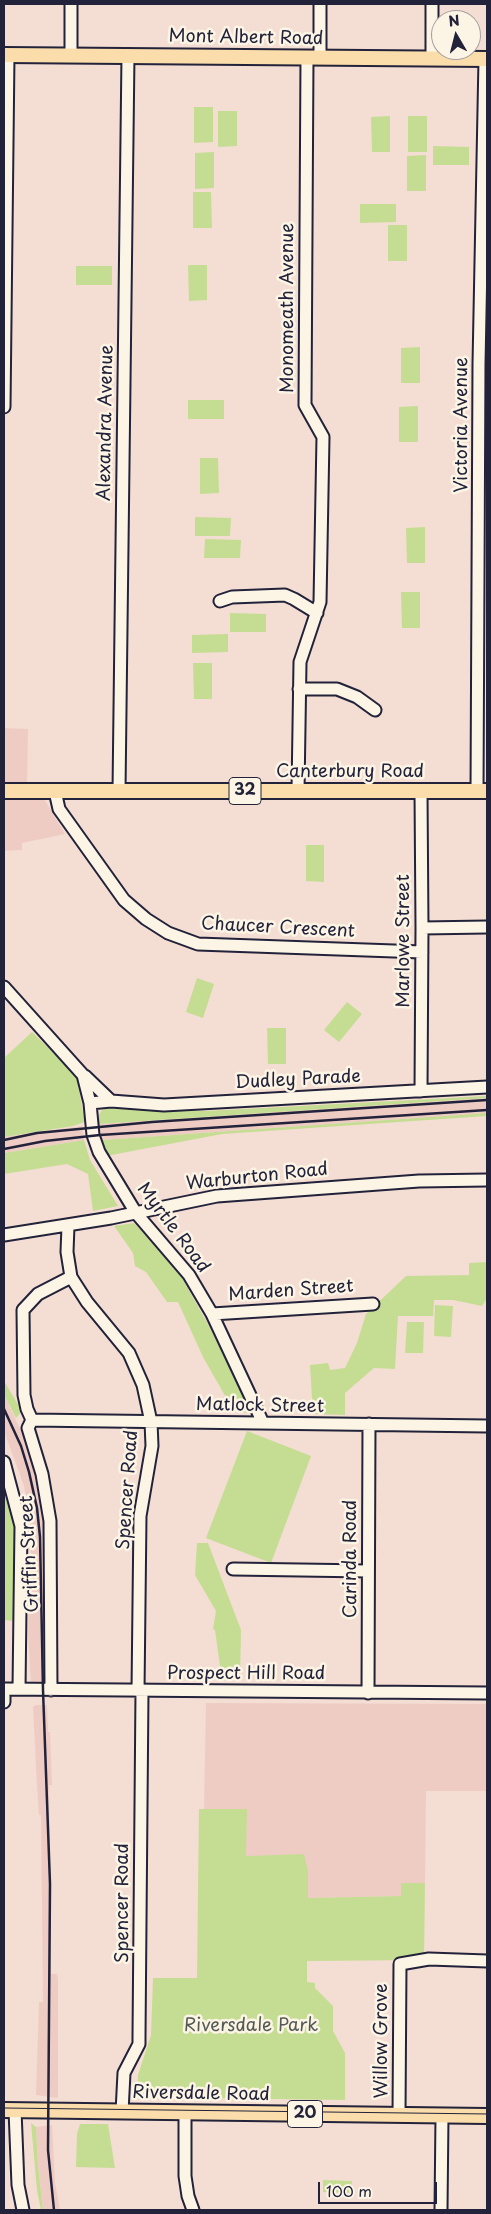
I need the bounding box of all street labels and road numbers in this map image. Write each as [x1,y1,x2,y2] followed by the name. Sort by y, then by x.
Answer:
[168,26,324,50] street label: Mont Albert Road
[277,223,299,393] street label: Monomeath Avenue
[94,345,118,501] street label: Alexandra Avenue
[451,357,473,493] street label: Victoria Avenue
[276,761,424,783] street label: Canterbury Road
[229,778,261,804] road number: 32
[393,874,415,1008] street label: Marlowe Street
[200,913,356,943] street label: Chaucer Crescent
[235,1066,361,1094] street label: Dudley Parade
[185,1159,329,1195] street label: Warburton Road
[132,1179,214,1277] street label: Myrtle Road
[228,1276,354,1306] street label: Marden Street
[196,1394,324,1418] street label: Matlock Street
[113,1429,143,1551] street label: Spencer Road
[16,1495,44,1613] street label: Griffin Street
[340,1500,362,1618] street label: Carinda Road
[167,1663,325,1685] street label: Prospect Hill Road
[112,1843,134,1963] street label: Spencer Road
[371,1983,393,2099] street label: Willow Grove
[132,2082,270,2106] street label: Riversdale Road
[288,2100,322,2128] road number: 20

